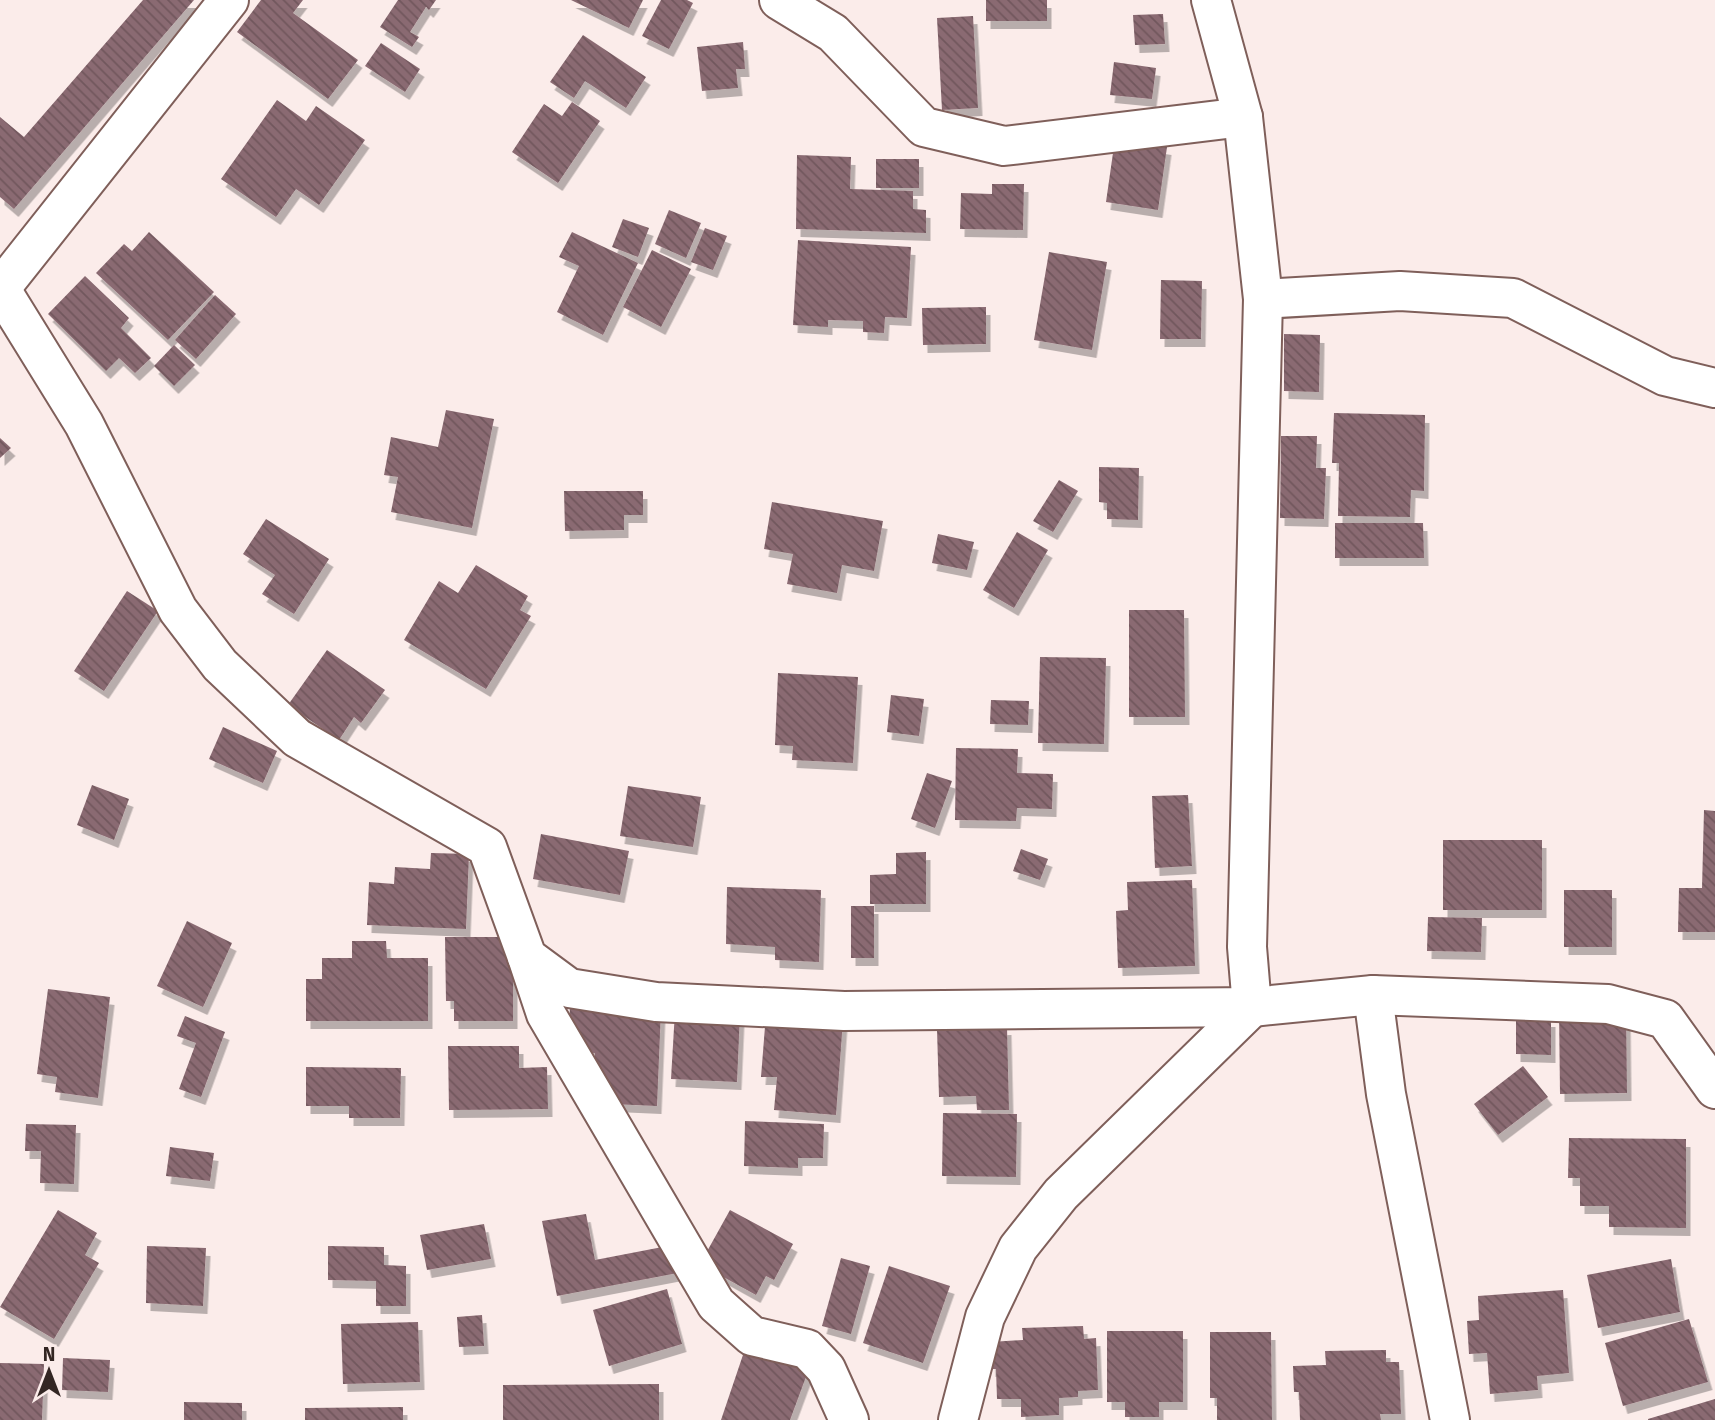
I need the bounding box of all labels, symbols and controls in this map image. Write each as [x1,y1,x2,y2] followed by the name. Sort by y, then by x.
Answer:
[14,1336,84,1406] north arrow
[43,1343,55,1366] text: N

